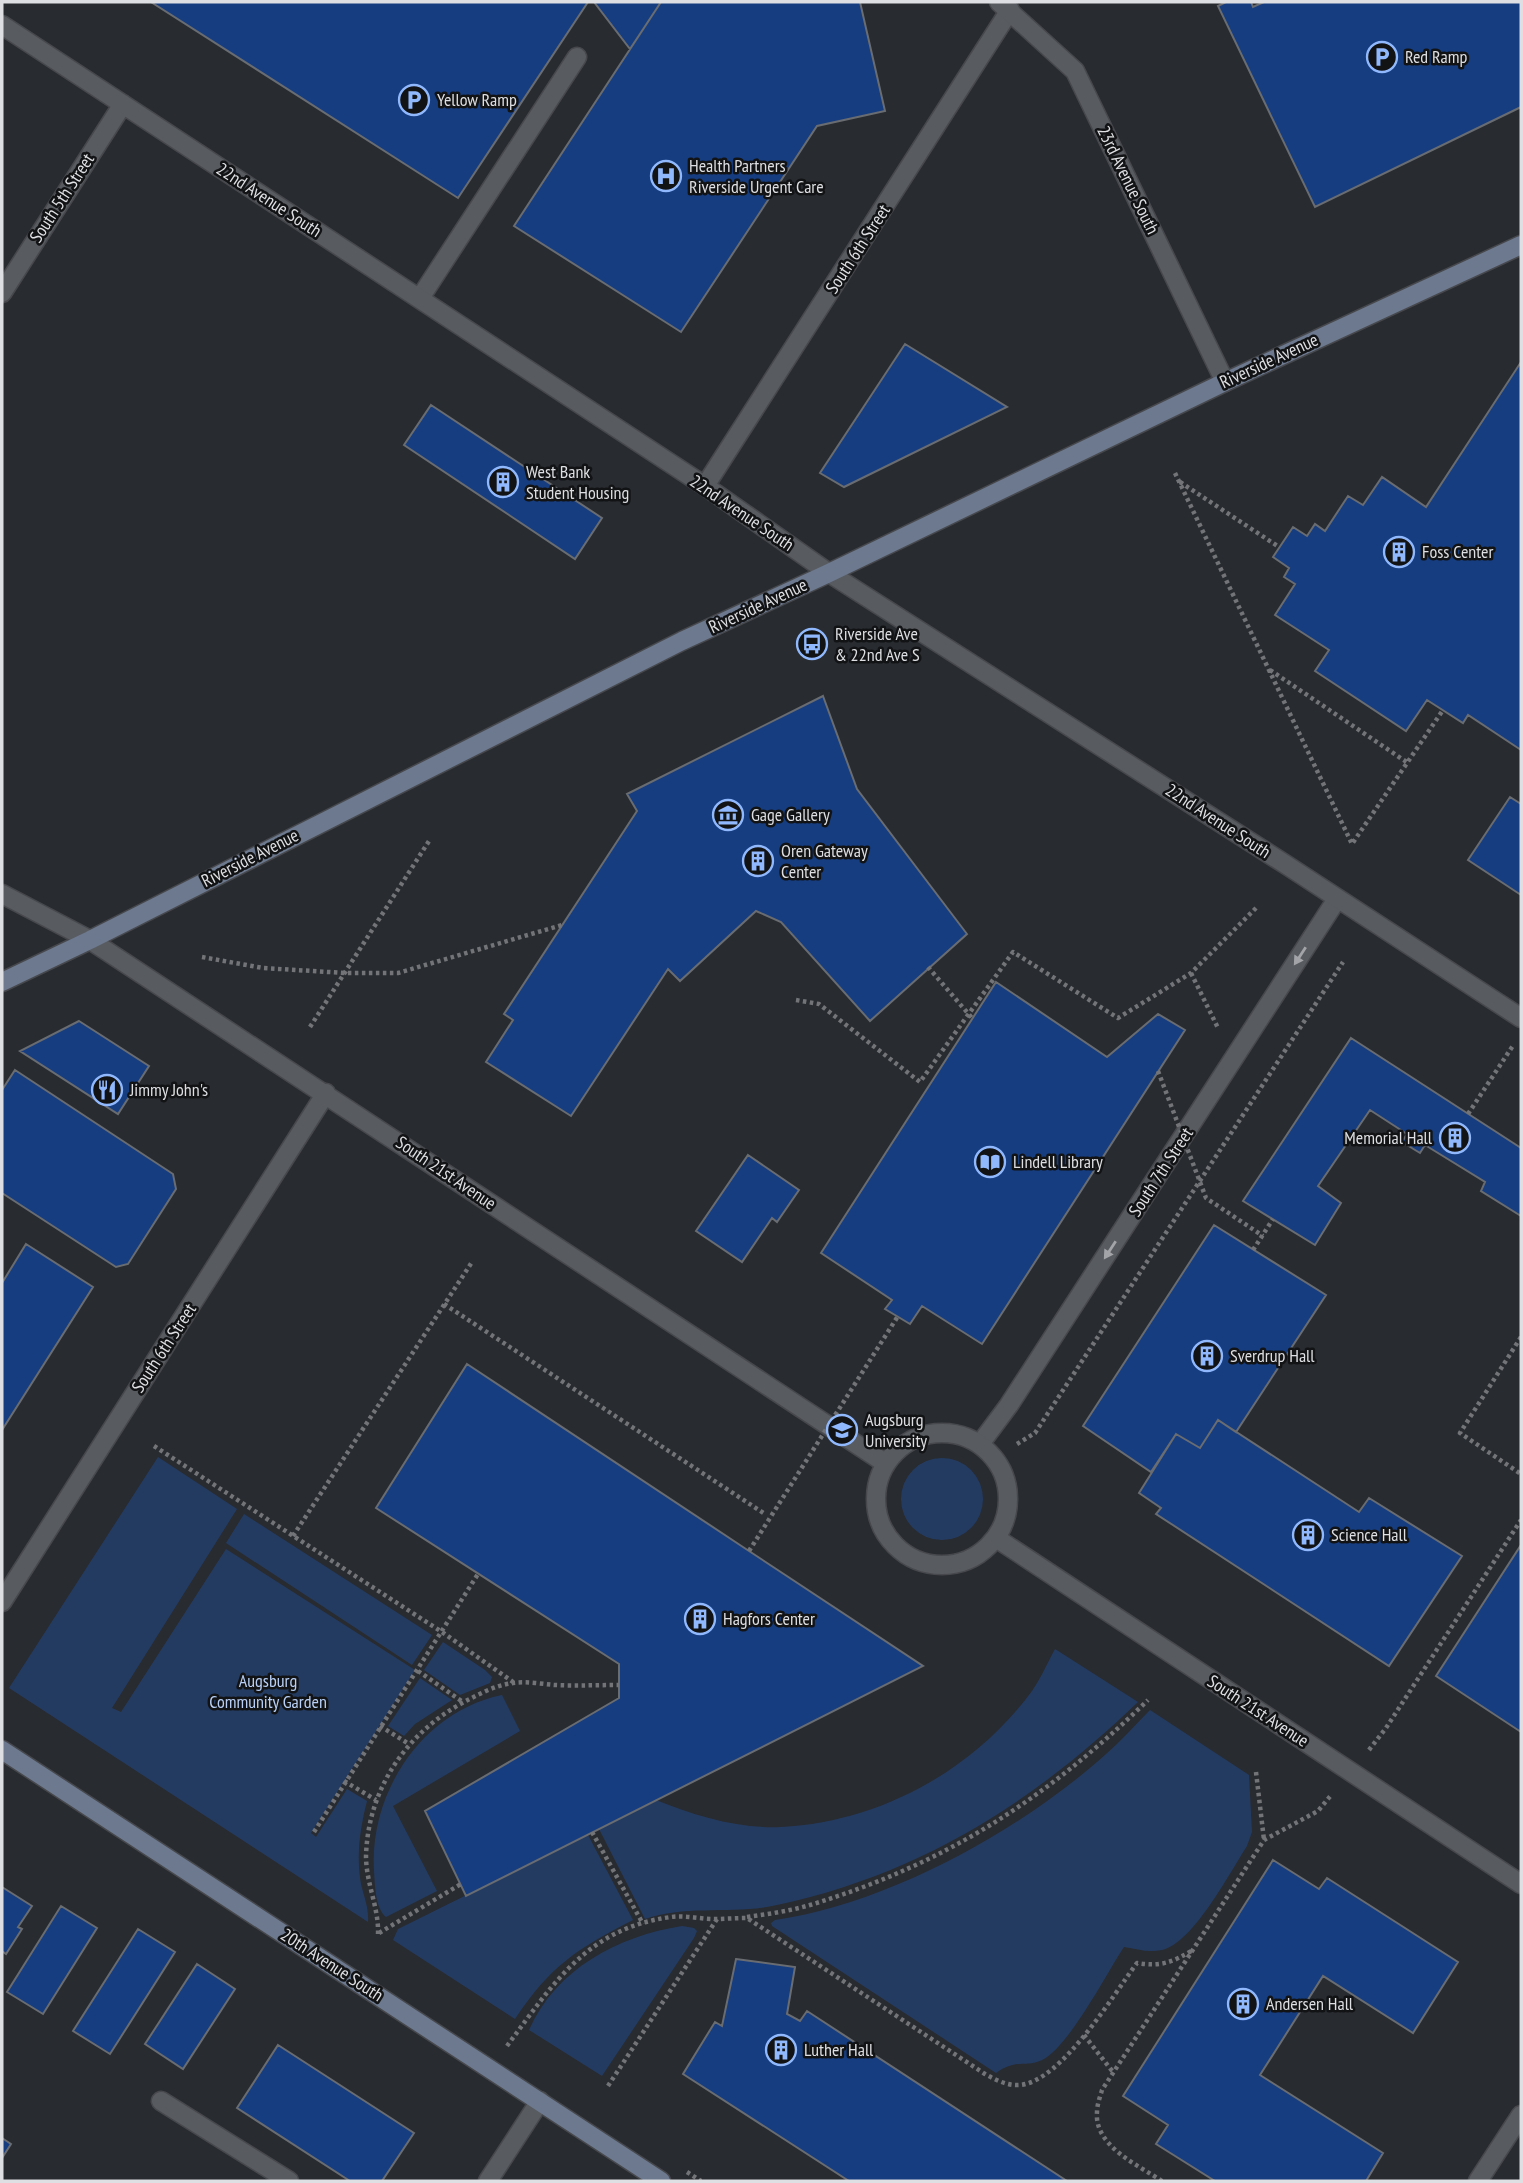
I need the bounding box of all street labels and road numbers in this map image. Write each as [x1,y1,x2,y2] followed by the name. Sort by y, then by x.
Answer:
[1092,122,1165,238] street label: 23rd Avenue South
[24,149,99,247] street label: South 5th Street
[212,157,326,242] street label: 22nd Avenue South
[820,200,895,298] street label: South 6th Street
[1216,328,1322,393] street label: Riverside Avenue
[686,469,799,556] street label: 22nd Avenue South
[705,573,811,638] street label: Riverside Avenue
[1161,778,1275,863] street label: 22nd Avenue South
[197,823,302,892] street label: Riverside Avenue
[1123,1123,1198,1221] street label: South 7th Street
[392,1131,501,1215] street label: South 21st Avenue
[126,1299,201,1397] street label: South 6th Street
[1203,1669,1313,1752] street label: South 21st Avenue
[277,1923,388,2006] street label: 20th Avenue South

